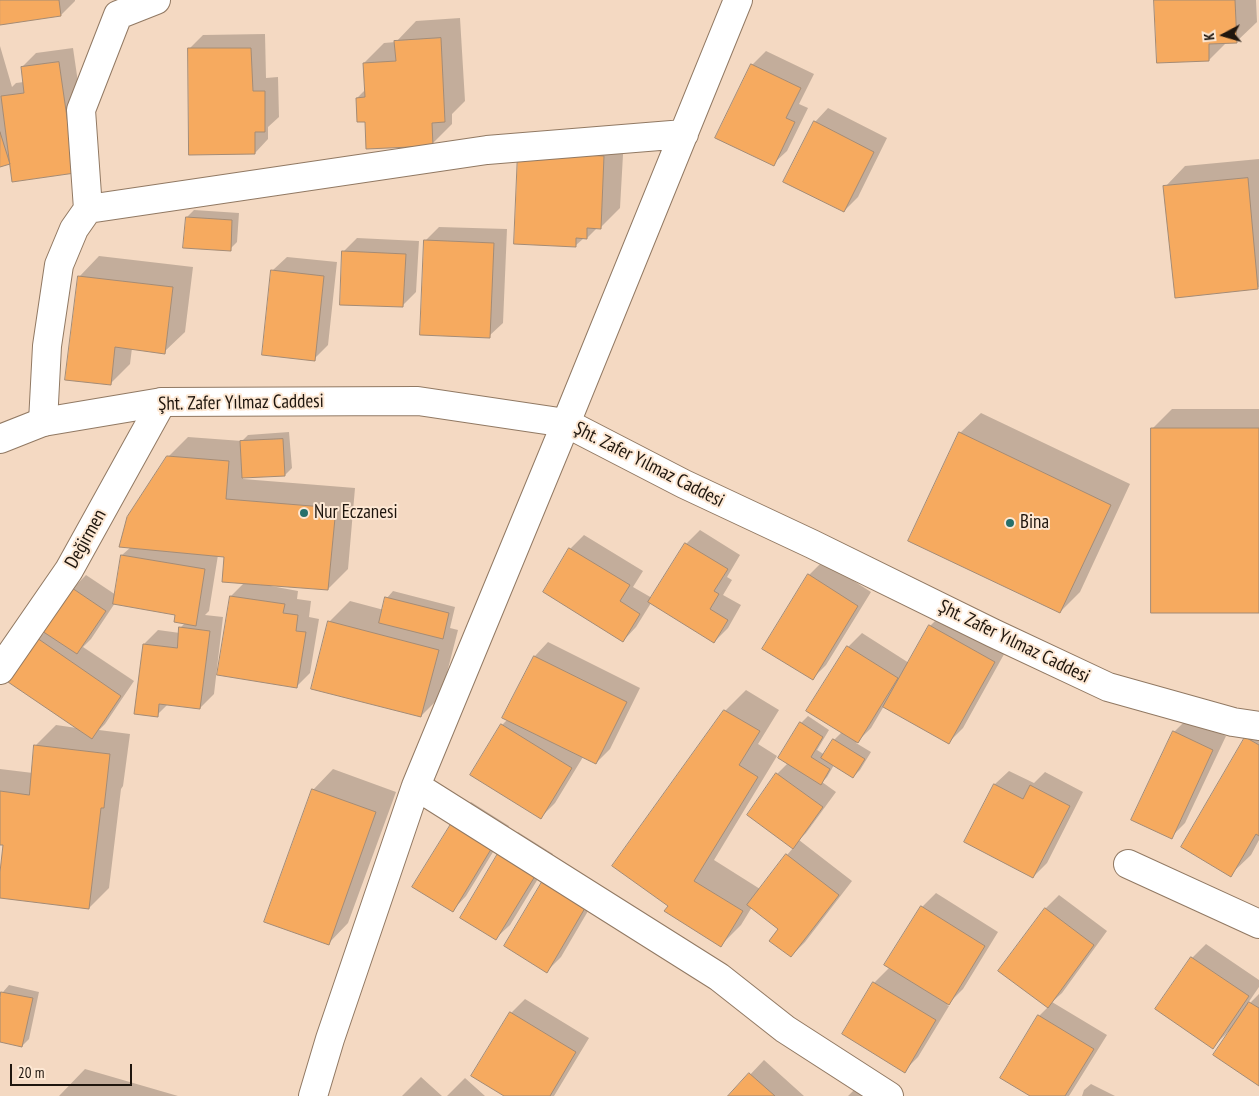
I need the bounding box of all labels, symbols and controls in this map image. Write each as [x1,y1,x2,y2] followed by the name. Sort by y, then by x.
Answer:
[1199,10,1249,60] north arrow
[1200,32,1218,41] text: K
[158,390,324,416] street label: Şht. Zafer Yılmaz Caddesi
[570,417,728,513] street label: Şht. Zafer Yılmaz Caddesi
[314,502,398,524] place label: Nur Eczanesi
[61,506,111,572] street label: Değirmen
[298,507,310,519] marker: Nur Eczanesi
[1020,512,1049,534] place label: Bina
[1004,517,1016,529] marker: Bina
[935,595,1093,689] street label: Şht. Zafer Yılmaz Caddesi
[12,1054,135,1086] scale bar
[18,1063,44,1082] text: 20 m

